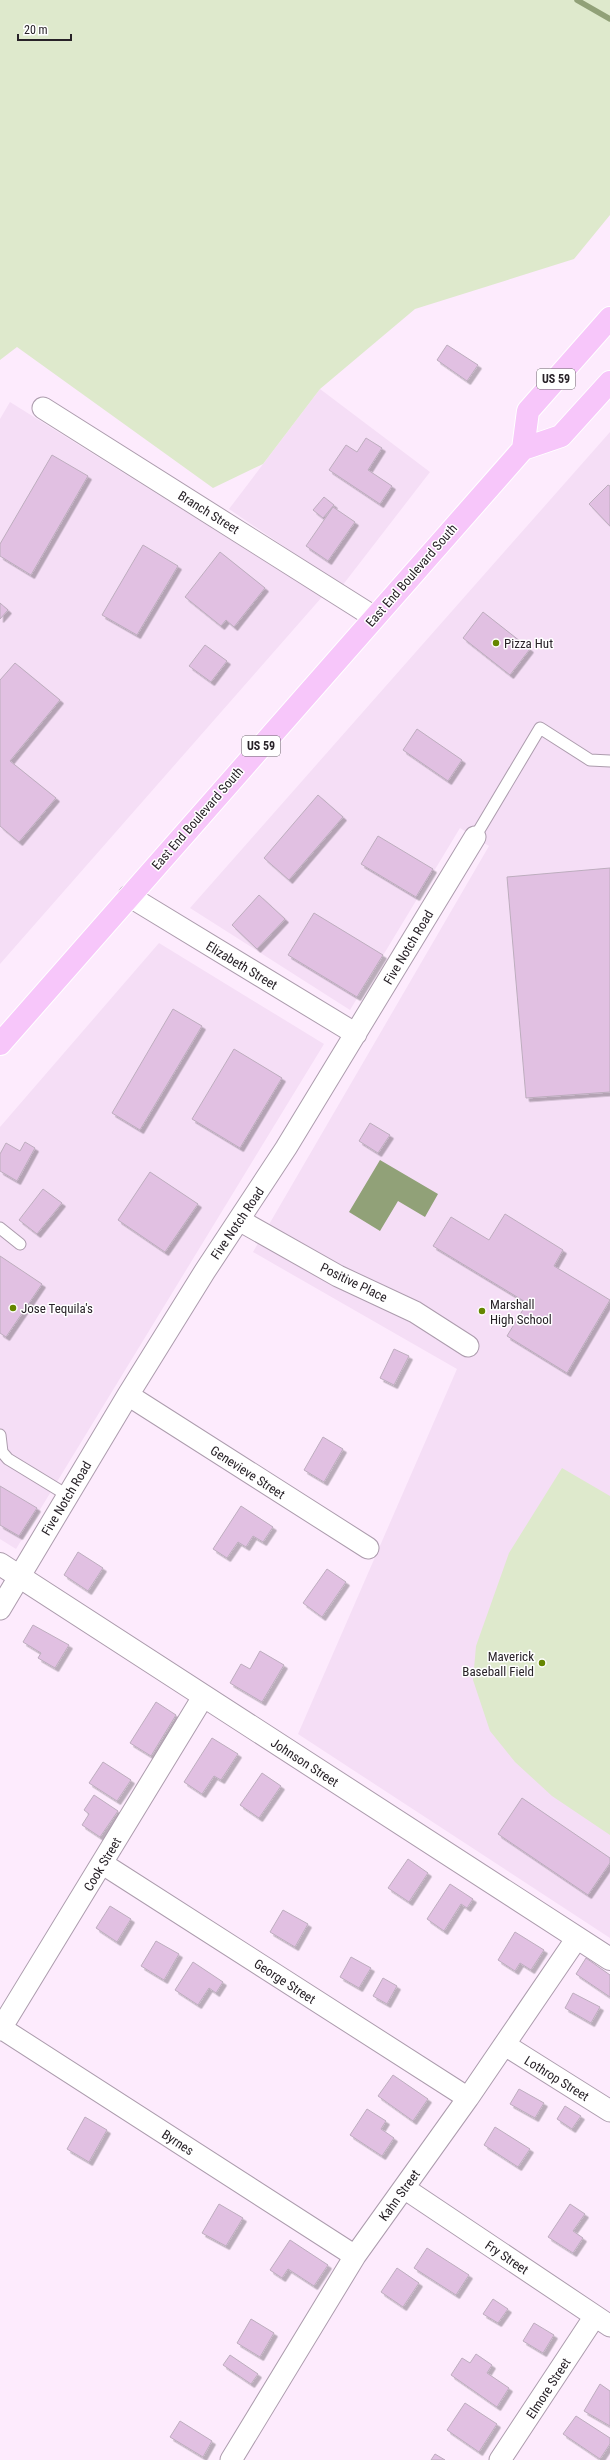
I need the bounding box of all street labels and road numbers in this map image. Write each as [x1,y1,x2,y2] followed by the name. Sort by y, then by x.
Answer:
[537,369,575,389] road number: US 59
[175,488,242,537] street label: Branch Street
[363,521,460,630] street label: East End Boulevard South
[242,736,280,756] road number: US 59
[149,764,246,873] street label: East End Boulevard South
[380,908,436,987] street label: Five Notch Road
[203,938,280,993] street label: Elizabeth Street
[208,1184,267,1262] street label: Five Notch Road
[318,1260,390,1305] street label: Positive Place
[208,1443,288,1502] street label: Genevieve Street
[38,1459,94,1538] street label: Five Notch Road
[268,1735,341,1790] street label: Johnson Street
[81,1835,124,1894] street label: Cook Street
[251,1956,318,2007] street label: George Street
[522,2053,592,2104] street label: Lothrop Street
[159,2127,196,2158] street label: Byrnes
[376,2167,423,2224] street label: Kahn Street
[482,2237,531,2277] street label: Fry Street
[523,2355,574,2421] street label: Elmore Street

